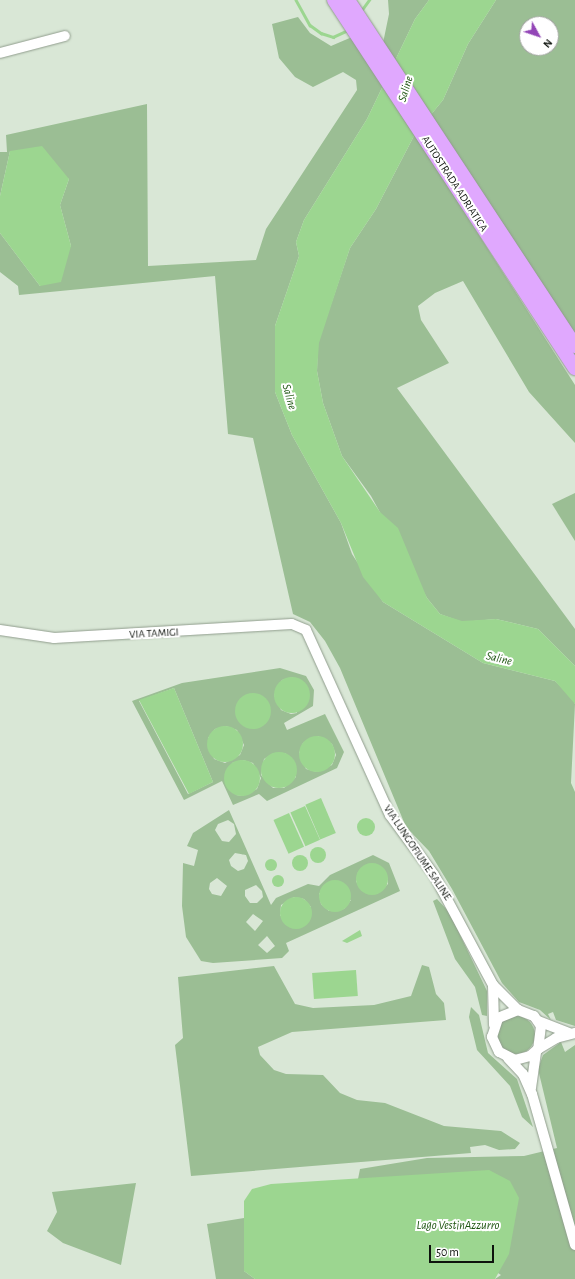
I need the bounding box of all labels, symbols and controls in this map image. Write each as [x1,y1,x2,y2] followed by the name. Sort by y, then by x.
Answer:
[519,16,559,56] north arrow
[541,37,554,50] text: N
[395,74,417,104] water label: Saline
[418,134,490,234] street label: AUTOSTRADA ADRIATICA
[278,382,300,412] water label: Saline
[129,626,179,642] street label: VIA TAMIGI
[485,649,513,669] water label: Saline
[380,803,454,903] street label: VIA LUNGOFIUME SALINE
[417,1219,499,1233] water label: Lago VestinAzzurro
[431,1237,496,1263] scale bar
[436,1246,459,1258] text: 50 m

